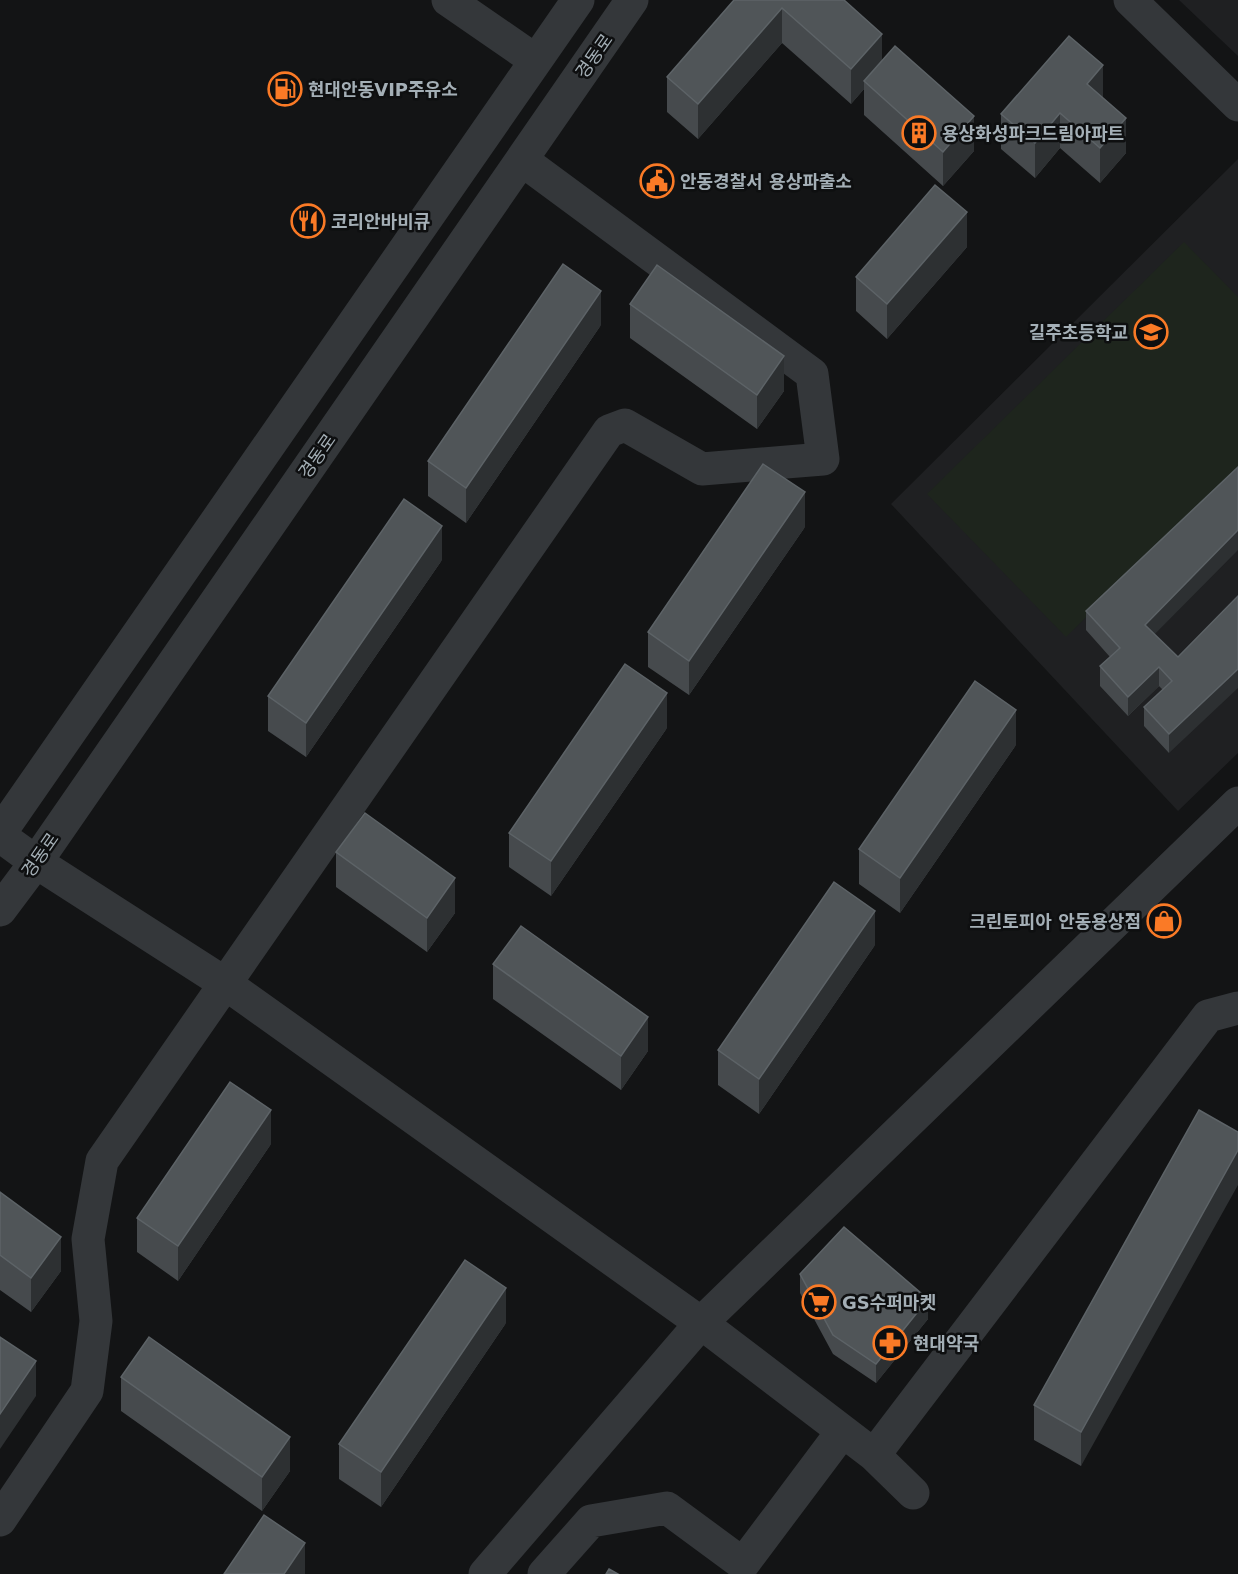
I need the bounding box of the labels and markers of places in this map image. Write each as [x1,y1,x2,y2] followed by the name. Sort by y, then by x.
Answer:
[267,71,303,107] fuel station icon: 현대안동VIP주유소
[308,79,458,100] place label: 현대안동VIP주유소
[901,115,937,151] building icon: 용상화성파크드림아파트
[942,123,1124,144] place label: 용상화성파크드림아파트
[639,163,675,199] public building icon: 안동경찰서 용상파출소
[680,171,852,192] place label: 안동경찰서 용상파출소
[290,203,326,239] restaurant icon: 코리안바비큐
[331,211,430,232] place label: 코리안바비큐
[1133,314,1169,350] school or university icon: 길주초등학교
[1029,322,1128,343] place label: 길주초등학교
[1146,903,1182,939] shop icon: 크린토피아 안동용상점
[969,911,1141,932] place label: 크린토피아 안동용상점
[801,1284,837,1320] supermarket icon: GS수퍼마켓
[842,1292,936,1313] place label: GS수퍼마켓
[872,1325,908,1361] pharmacy icon: 현대약국
[913,1333,979,1354] place label: 현대약국

